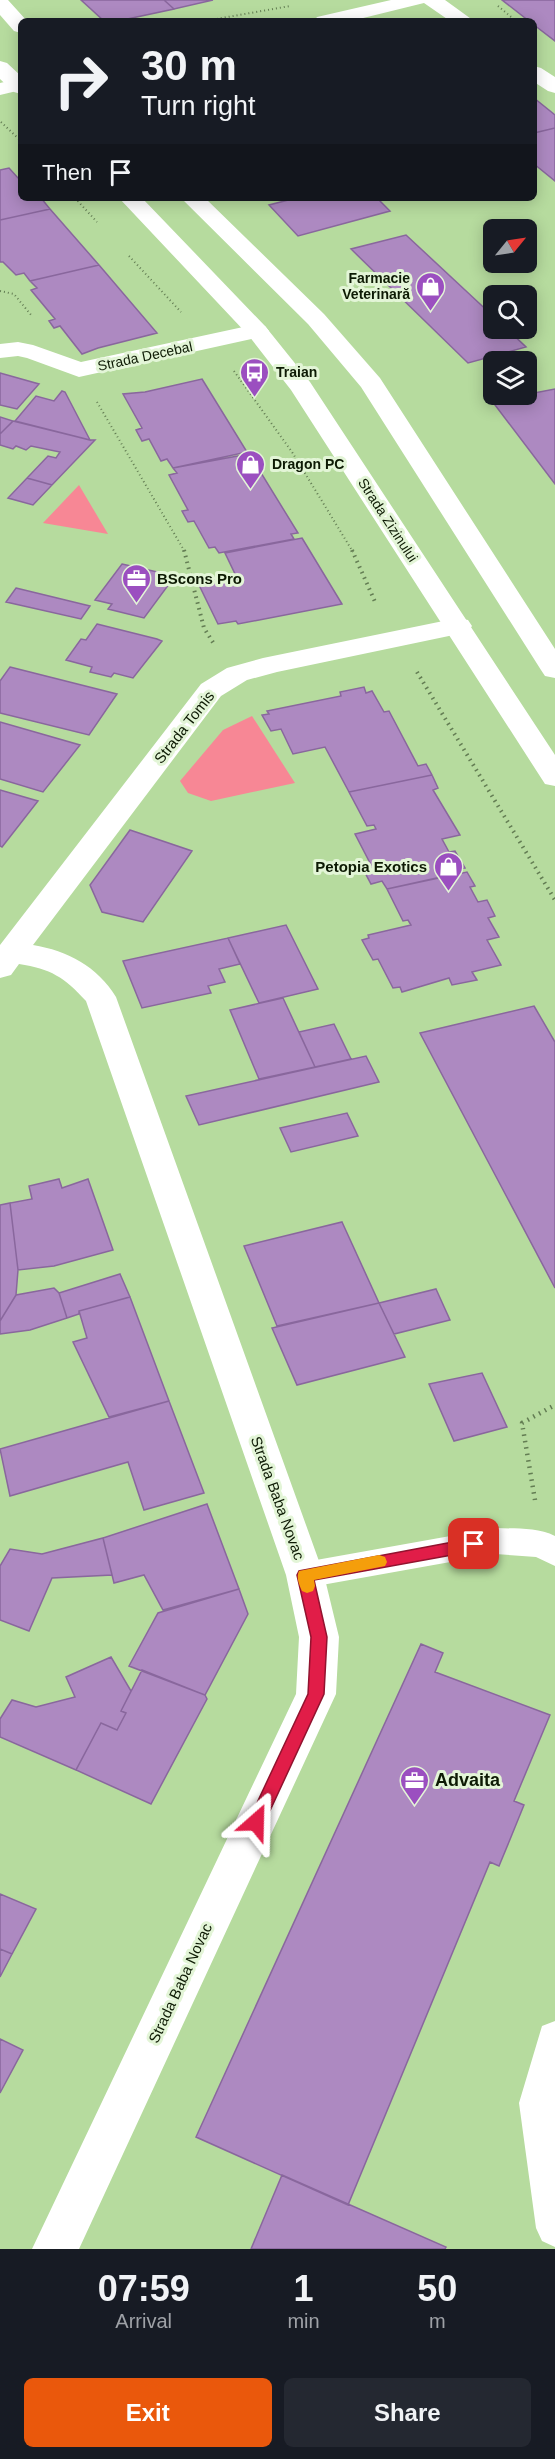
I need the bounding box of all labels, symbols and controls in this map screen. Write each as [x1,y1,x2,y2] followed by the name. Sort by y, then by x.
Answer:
[42,42,120,120] icon: right
[141,42,237,89] text: 30 m
[141,91,256,121] text: Turn right
[104,156,137,189] icon: arrive
[42,160,92,185] text: Then
[483,219,537,273] north arrow
[483,219,537,405] map controls
[342,270,410,302] place label: Farmacie Veterinară
[415,270,447,312] shop icon: Farmacie Veterinară
[483,285,537,339] button: search
[96,338,194,374] street label: Strada Decebal
[483,351,537,405] button: layers
[239,356,271,398] bus stop icon: Traian
[276,364,317,380] place label: Traian
[235,448,267,490] shop icon: Dragon PC
[272,456,344,472] place label: Dragon PC
[355,475,421,565] street label: Strada Zizinului
[120,562,152,604] office icon: BScons Pro
[157,570,242,587] place label: BScons Pro
[150,687,218,767] street label: Strada Tomis
[432,850,464,892] shop icon: Petopia Exotics
[315,858,427,875] place label: Petopia Exotics
[248,1434,308,1562] street label: Strada Baba Novac
[448,1518,499,1569] pin
[457,1527,490,1560] icon: arrive
[398,1764,430,1806] office icon: Advaita
[435,1770,501,1790] place label: Advaita
[224,1790,288,1854] position arrow
[145,1920,215,2046] street label: Strada Baba Novac
[98,2268,190,2309] text: 07:59
[293,2268,314,2309] text: 1
[417,2268,457,2309] text: 50
[115,2310,172,2332] text: Arrival
[287,2310,320,2332] text: min
[429,2310,446,2332] text: m
[24,2378,272,2447] button: Exit
[284,2378,531,2447] button: Share

